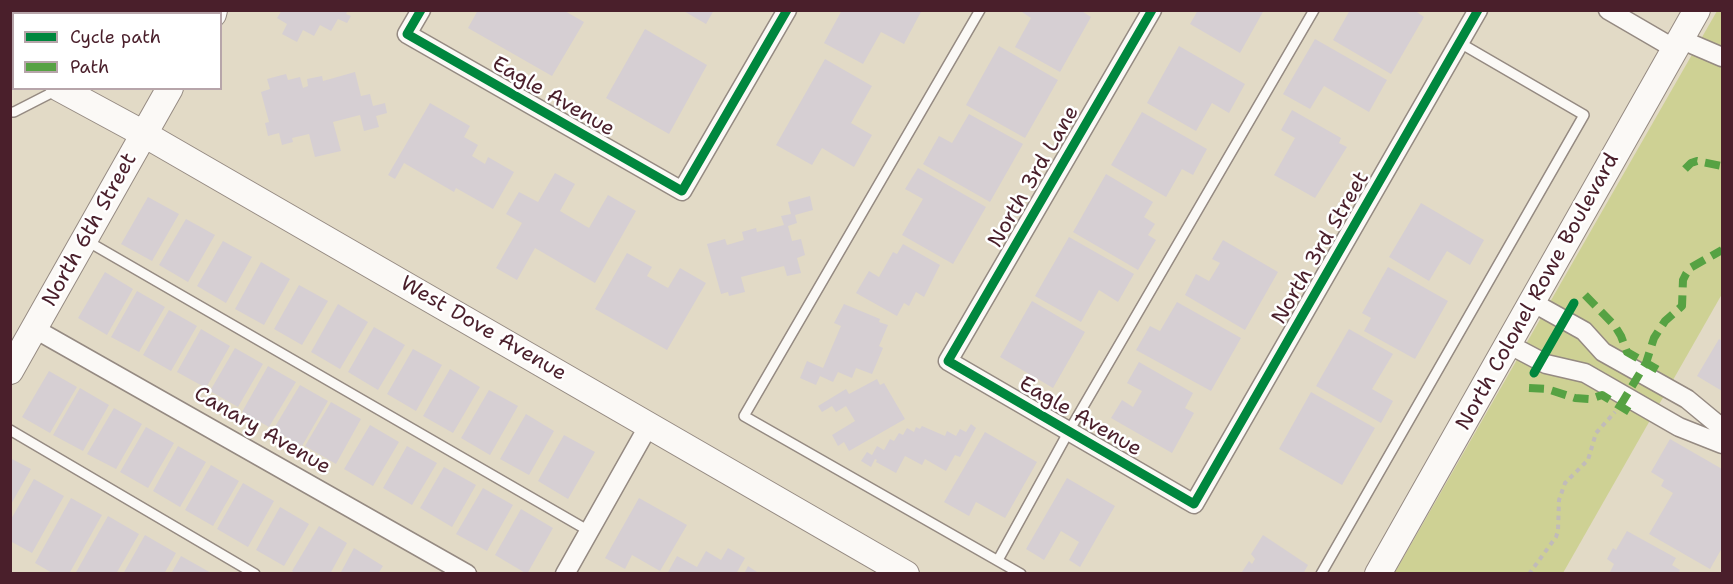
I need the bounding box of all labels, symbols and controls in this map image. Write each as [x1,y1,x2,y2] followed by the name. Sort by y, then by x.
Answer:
[12,12,222,90] legend
[70,25,161,49] text: Cycle path
[487,52,619,142] street label: Eagle Avenue
[70,55,109,79] text: Path
[983,102,1085,252] street label: North 3rd Lane
[37,149,143,311] street label: North 6th Street
[1451,149,1625,435] street label: North Colonel Rowe Boulevard
[1267,167,1375,329] street label: North 3rd Street
[396,271,570,387] street label: West Dove Avenue
[1014,372,1146,462] street label: Eagle Avenue
[189,382,335,480] street label: Canary Avenue

